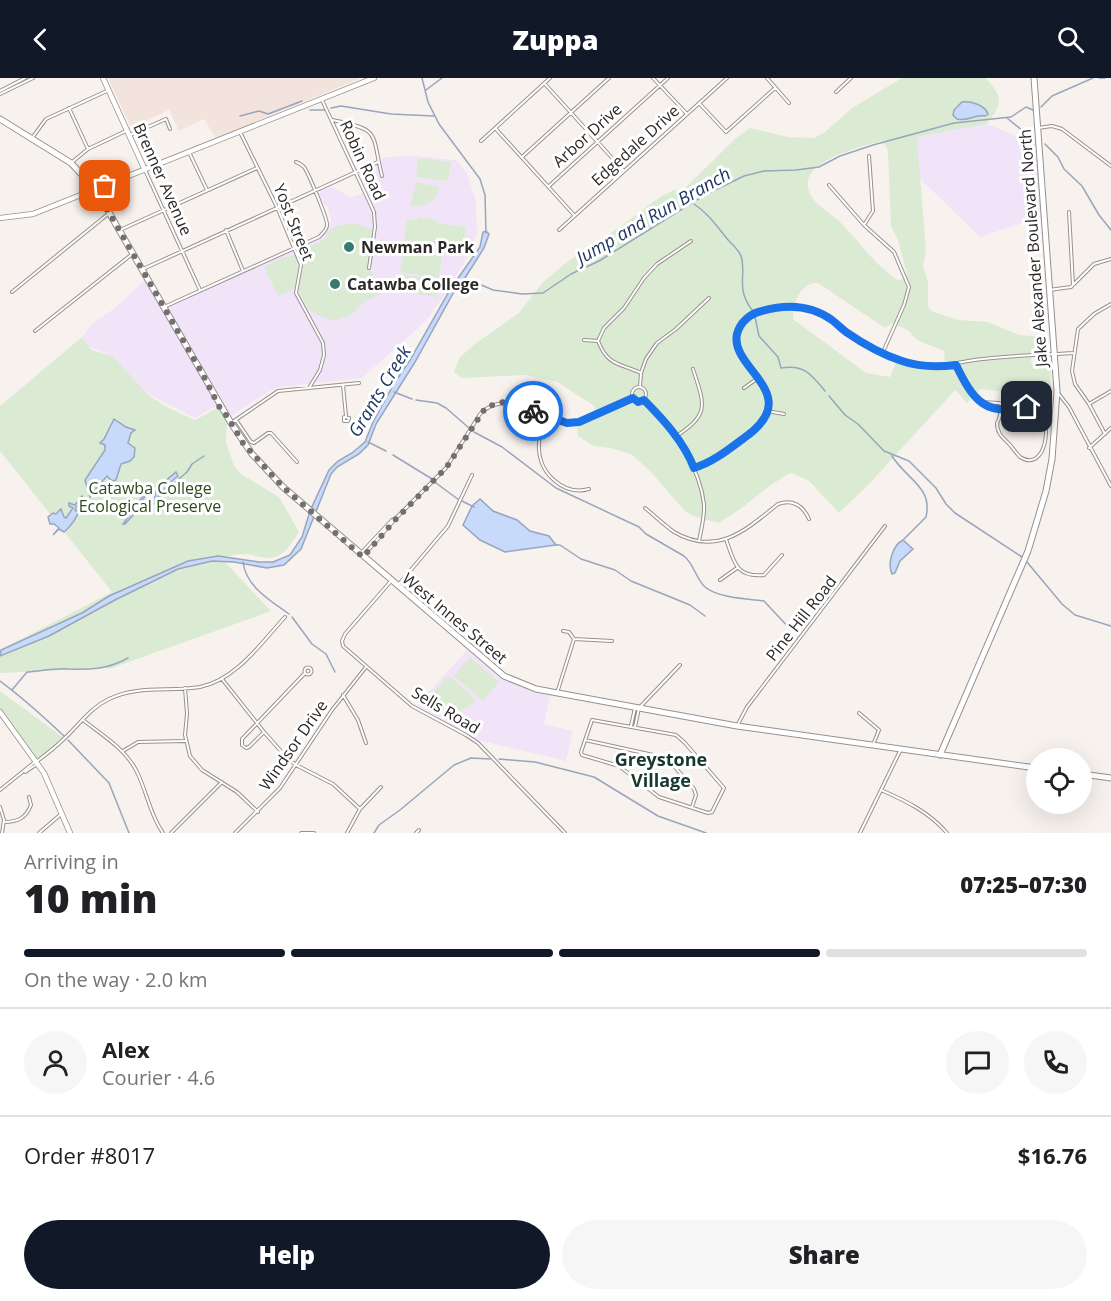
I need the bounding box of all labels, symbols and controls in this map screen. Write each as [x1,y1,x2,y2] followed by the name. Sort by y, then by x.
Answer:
[512,21,599,58] text: Zuppa
[24,23,57,56] icon: back
[1054,23,1087,56] icon: search
[548,98,626,172] street label: Arbor Drive
[586,100,684,190] street label: Edgedale Drive
[335,117,391,203] street label: Robin Road
[128,119,198,239] street label: Brenner Avenue
[1014,128,1052,370] street label: Jake Alexander Boulevard North
[79,160,130,211] pin
[569,161,734,270] water label: Jump and Run Branch
[88,169,121,202] icon: bag
[269,180,319,264] street label: Yost Street
[361,236,474,258] place label: Newman Park
[342,240,356,254] marker: Newman Park
[347,273,479,295] place label: Catawba College
[328,277,342,291] marker: Catawba College
[342,340,416,441] water label: Grants Creek
[503,381,563,441] courier
[1001,381,1052,432] pin
[1010,390,1043,423] icon: home
[517,395,550,428] icon: bike
[79,477,221,517] park label: Catawba College Ecological Preserve
[398,568,512,669] street label: West Innes Street
[761,571,841,665] street label: Pine Hill Road
[408,681,484,739] street label: Sells Road
[254,695,332,795] street label: Windsor Drive
[615,747,707,792] district label: Greystone Village
[1026,748,1092,814] map controls
[1026,748,1092,814] button: locate
[24,848,119,875] text: Arriving in
[960,869,1087,899] text: 07:25–07:30
[24,871,158,924] text: 10 min
[24,966,207,993] text: On the way · 2.0 km
[24,1031,87,1094] button: person
[946,1031,1009,1094] button: chat
[1024,1031,1087,1094] button: phone
[102,1034,150,1064] text: Alex
[102,1064,215,1091] text: Courier · 4.6
[24,1140,155,1170] text: Order #8017
[1018,1140,1087,1170] text: $16.76
[24,1220,550,1289] button: Help
[562,1220,1087,1289] button: Share

